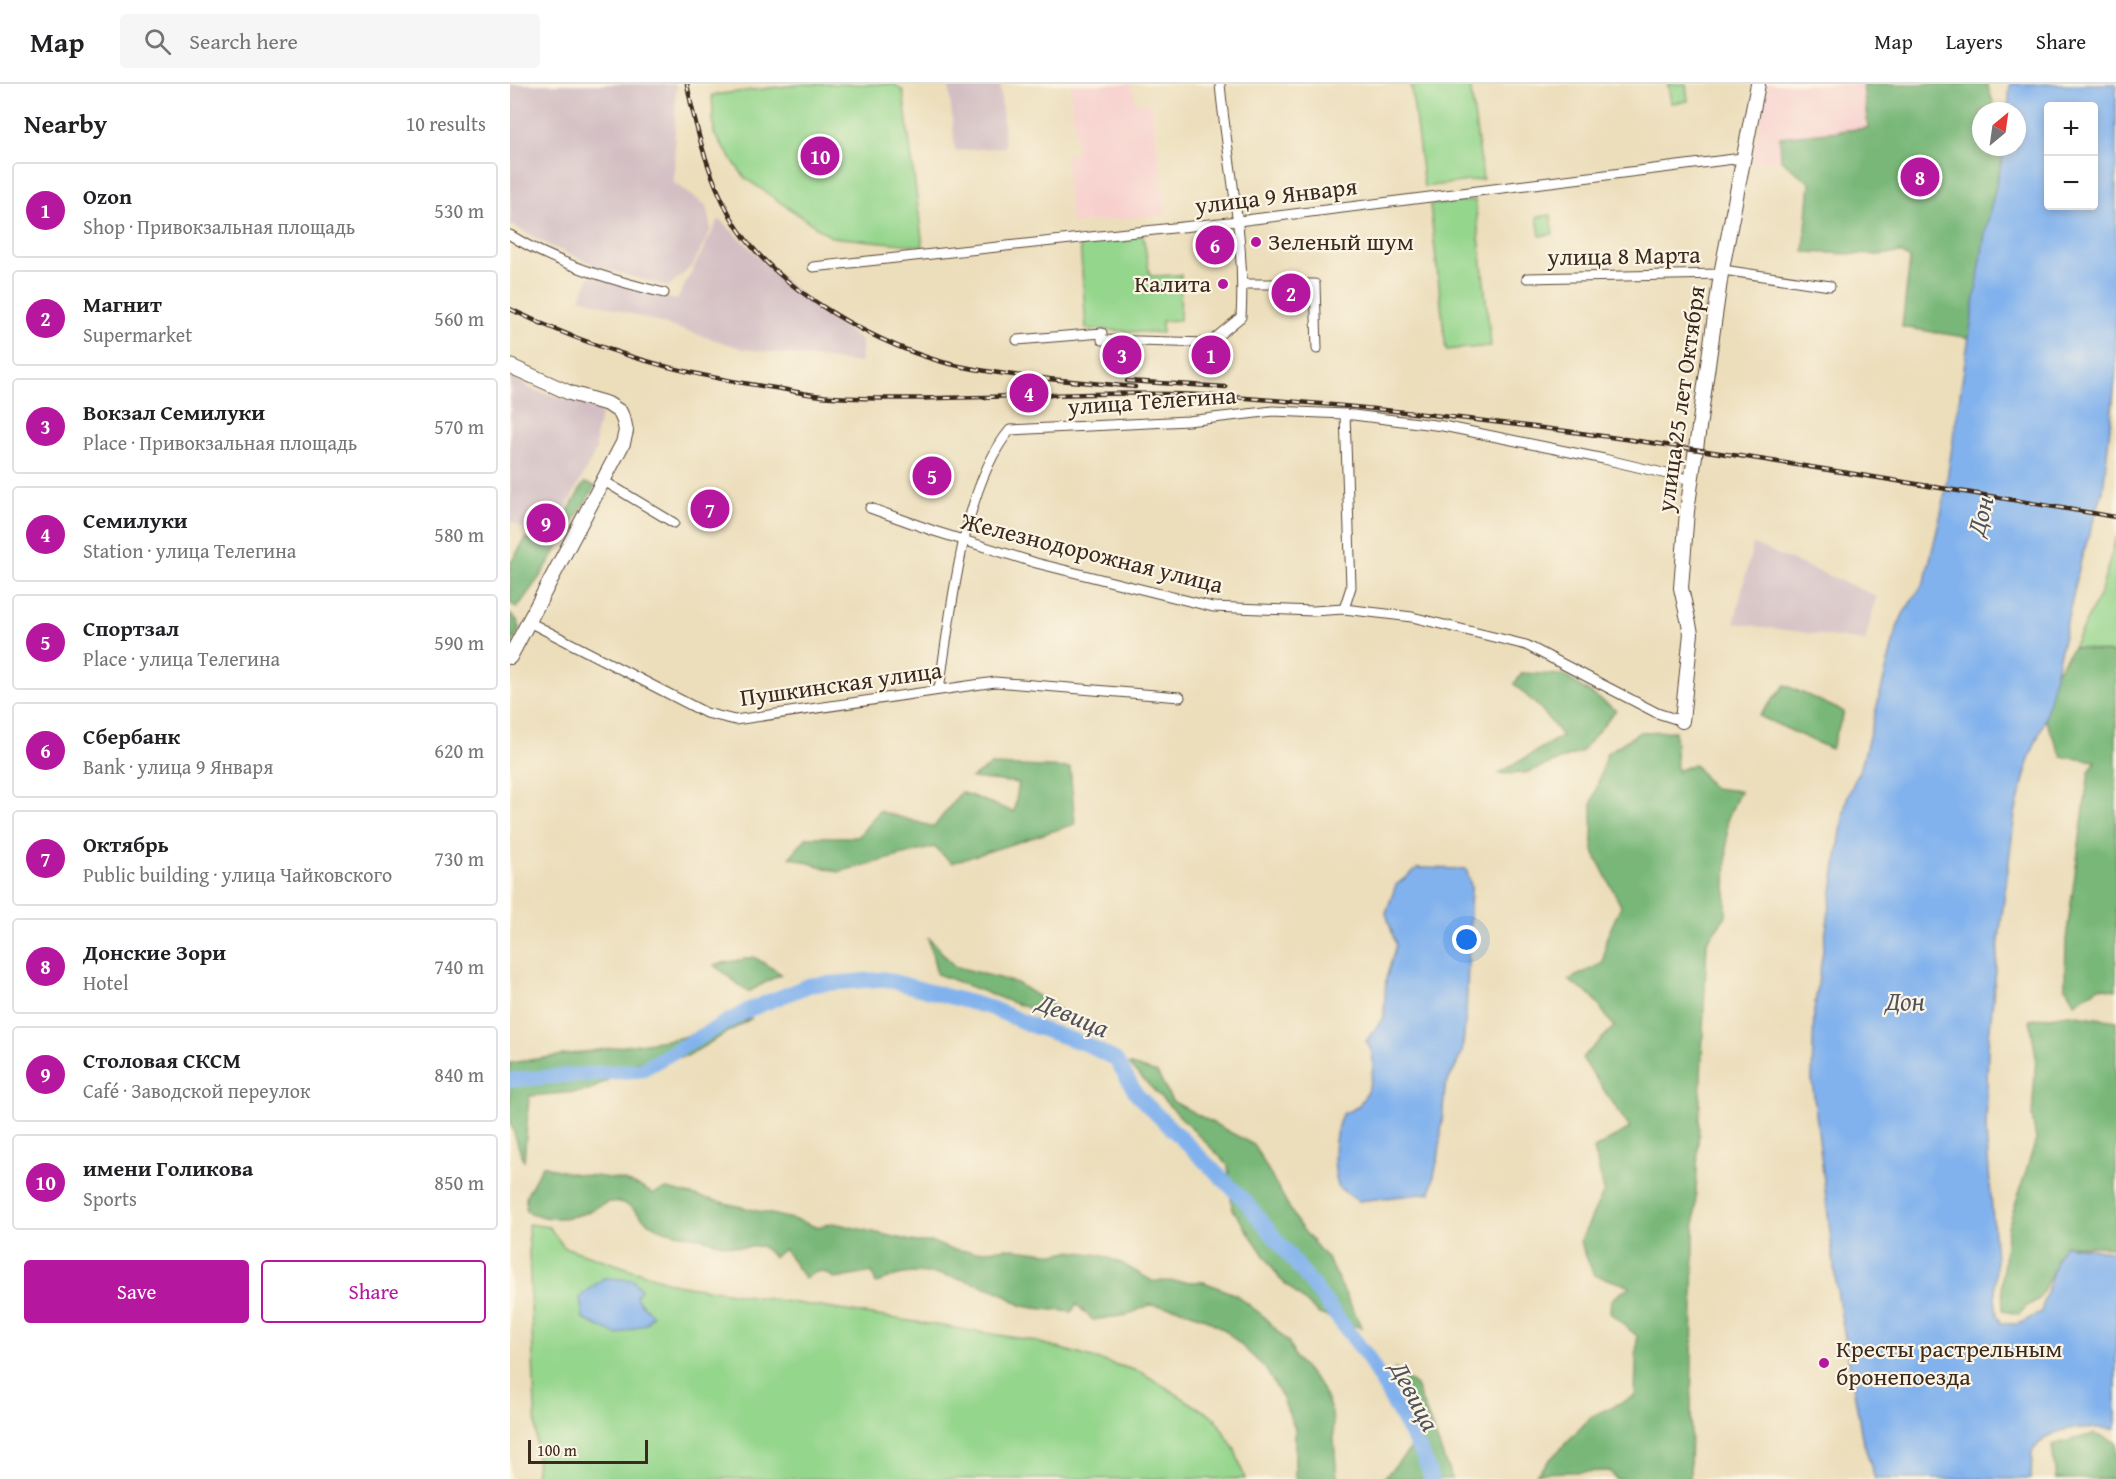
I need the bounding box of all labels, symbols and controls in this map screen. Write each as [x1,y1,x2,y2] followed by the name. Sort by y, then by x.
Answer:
[120,14,540,68] search box
[30,21,84,62] text: Map
[141,25,174,58] icon: search
[189,25,298,57] text: Search here
[1874,26,1913,57] text: Map
[1946,26,2003,57] text: Layers
[2036,26,2086,57] text: Share
[1972,102,2026,156] north arrow
[2044,102,2098,210] map controls
[2044,102,2098,156] button: +
[24,104,107,143] text: Nearby
[406,109,486,138] text: 10 results
[800,134,840,178] pin: 10
[1900,154,1940,200] pin: 8
[2044,156,2098,210] button: −
[1192,168,1359,223] street label: улица 9 Января
[83,180,132,212] text: Ozon
[40,196,51,225] text: 1
[434,196,484,225] text: 530 m
[83,212,355,241] text: Shop · Привокзальная площадь
[1196,222,1234,268] pin: 6
[1268,224,1414,259] place label: Зеленый шум
[1249,235,1263,249] marker: Зеленый шум
[1546,237,1701,274] street label: улица 8 Марта
[1134,266,1212,301] place label: Калита
[1272,270,1310,316] pin: 2
[1216,277,1230,291] marker: Калита
[1647,284,1714,515] street label: улица 25 лет Октября
[83,288,162,320] text: Магнит
[40,304,51,333] text: 2
[434,304,484,333] text: 560 m
[83,320,192,349] text: Supermarket
[1102,332,1142,378] pin: 3
[1192,332,1230,378] pin: 1
[1010,370,1048,416] pin: 4
[1065,377,1238,424] street label: улица Телегина
[83,396,265,428] text: Вокзал Семилуки
[40,412,51,441] text: 3
[434,412,484,441] text: 570 m
[83,428,357,457] text: Place · Привокзальная площадь
[912,454,952,498] pin: 5
[690,486,730,532] pin: 7
[1955,492,2003,542] water label: Дон
[526,500,566,546] pin: 9
[956,503,1228,602] street label: Железнодорожная улица
[83,504,188,536] text: Семилуки
[40,520,51,549] text: 4
[434,520,484,549] text: 580 m
[83,536,296,565] text: Station · улица Телегина
[83,612,179,644] text: Спортзал
[40,628,51,657] text: 5
[434,628,484,657] text: 590 m
[83,644,280,673] text: Place · улица Телегина
[738,652,945,715] street label: Пушкинская улица
[83,720,180,752] text: Сбербанк
[40,736,51,765] text: 6
[434,736,484,765] text: 620 m
[83,752,273,781] text: Bank · улица 9 Января
[83,828,169,860] text: Октябрь
[40,844,51,873] text: 7
[434,844,484,873] text: 730 m
[83,860,392,889] text: Public building · улица Чайковского
[1452,925,1481,954] your location
[83,936,226,968] text: Донские Зори
[40,952,51,981] text: 8
[434,952,484,981] text: 740 m
[83,968,129,997] text: Hotel
[1029,981,1115,1047] water label: Девица
[1883,981,1925,1020] water label: Дон
[83,1044,241,1076] text: Столовая СКСМ
[40,1060,51,1089] text: 9
[434,1060,484,1089] text: 840 m
[83,1076,311,1105] text: Café · Заводской переулок
[83,1152,253,1184] text: имени Голикова
[35,1168,56,1197] text: 10
[434,1168,484,1197] text: 850 m
[83,1184,137,1213] text: Sports
[24,1260,249,1323] button: Save
[261,1260,486,1323] button: Share
[1836,1331,2063,1394] place label: Кресты растрельным бронепоезда
[1380,1352,1450,1438] water label: Девица
[1817,1356,1831,1370] marker: Кресты растрельным бронепоезда
[528,1437,648,1464] scale bar
[537,1438,577,1462] text: 100 m

